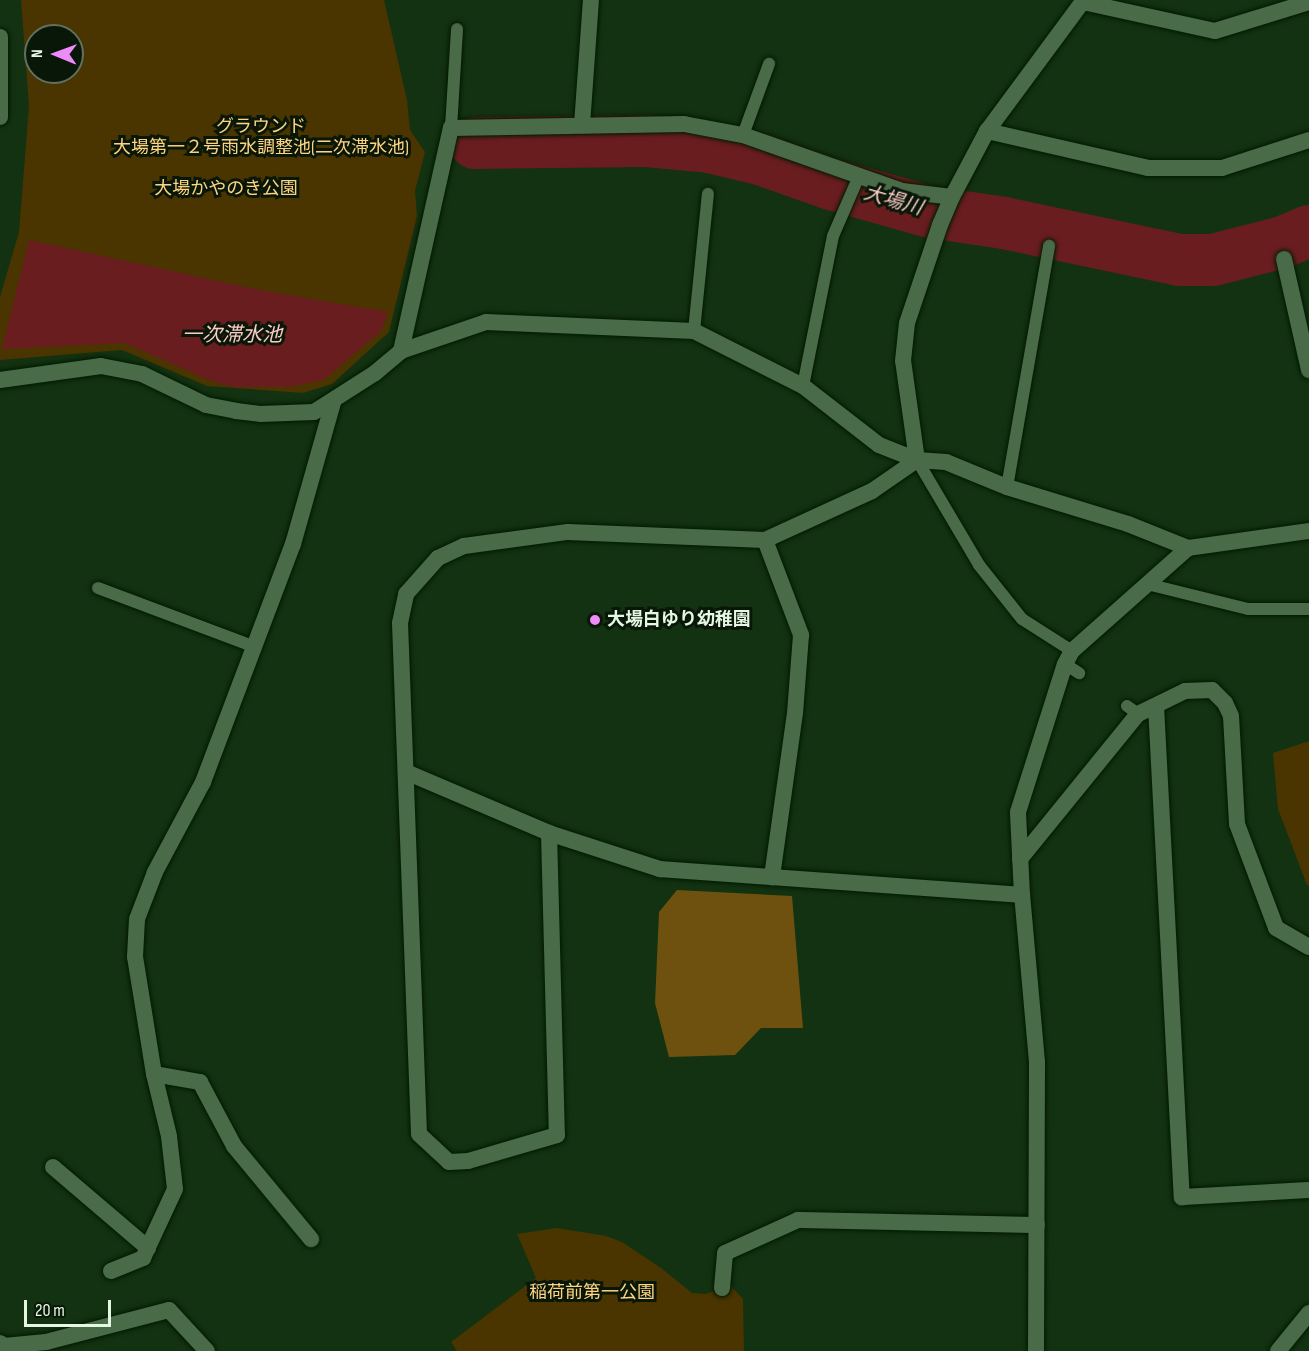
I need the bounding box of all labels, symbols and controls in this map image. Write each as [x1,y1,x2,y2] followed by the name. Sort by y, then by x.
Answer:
[24,24,84,84] north arrow
[28,49,47,58] text: N
[113,117,409,160] park label: グラウンド 大場第一２号雨水調整池(二次滞水池)
[154,178,298,200] park label: 大場かやのき公園
[861,181,925,221] water label: 大場川
[182,323,282,347] water label: 一次滞水池
[607,609,751,631] place label: 大場白ゆり幼稚園
[588,613,602,627] marker: 大場白ゆり幼稚園
[529,1282,655,1304] park label: 稲荷前第一公園
[27,1288,114,1326] scale bar
[35,1300,65,1321] text: 20 m

